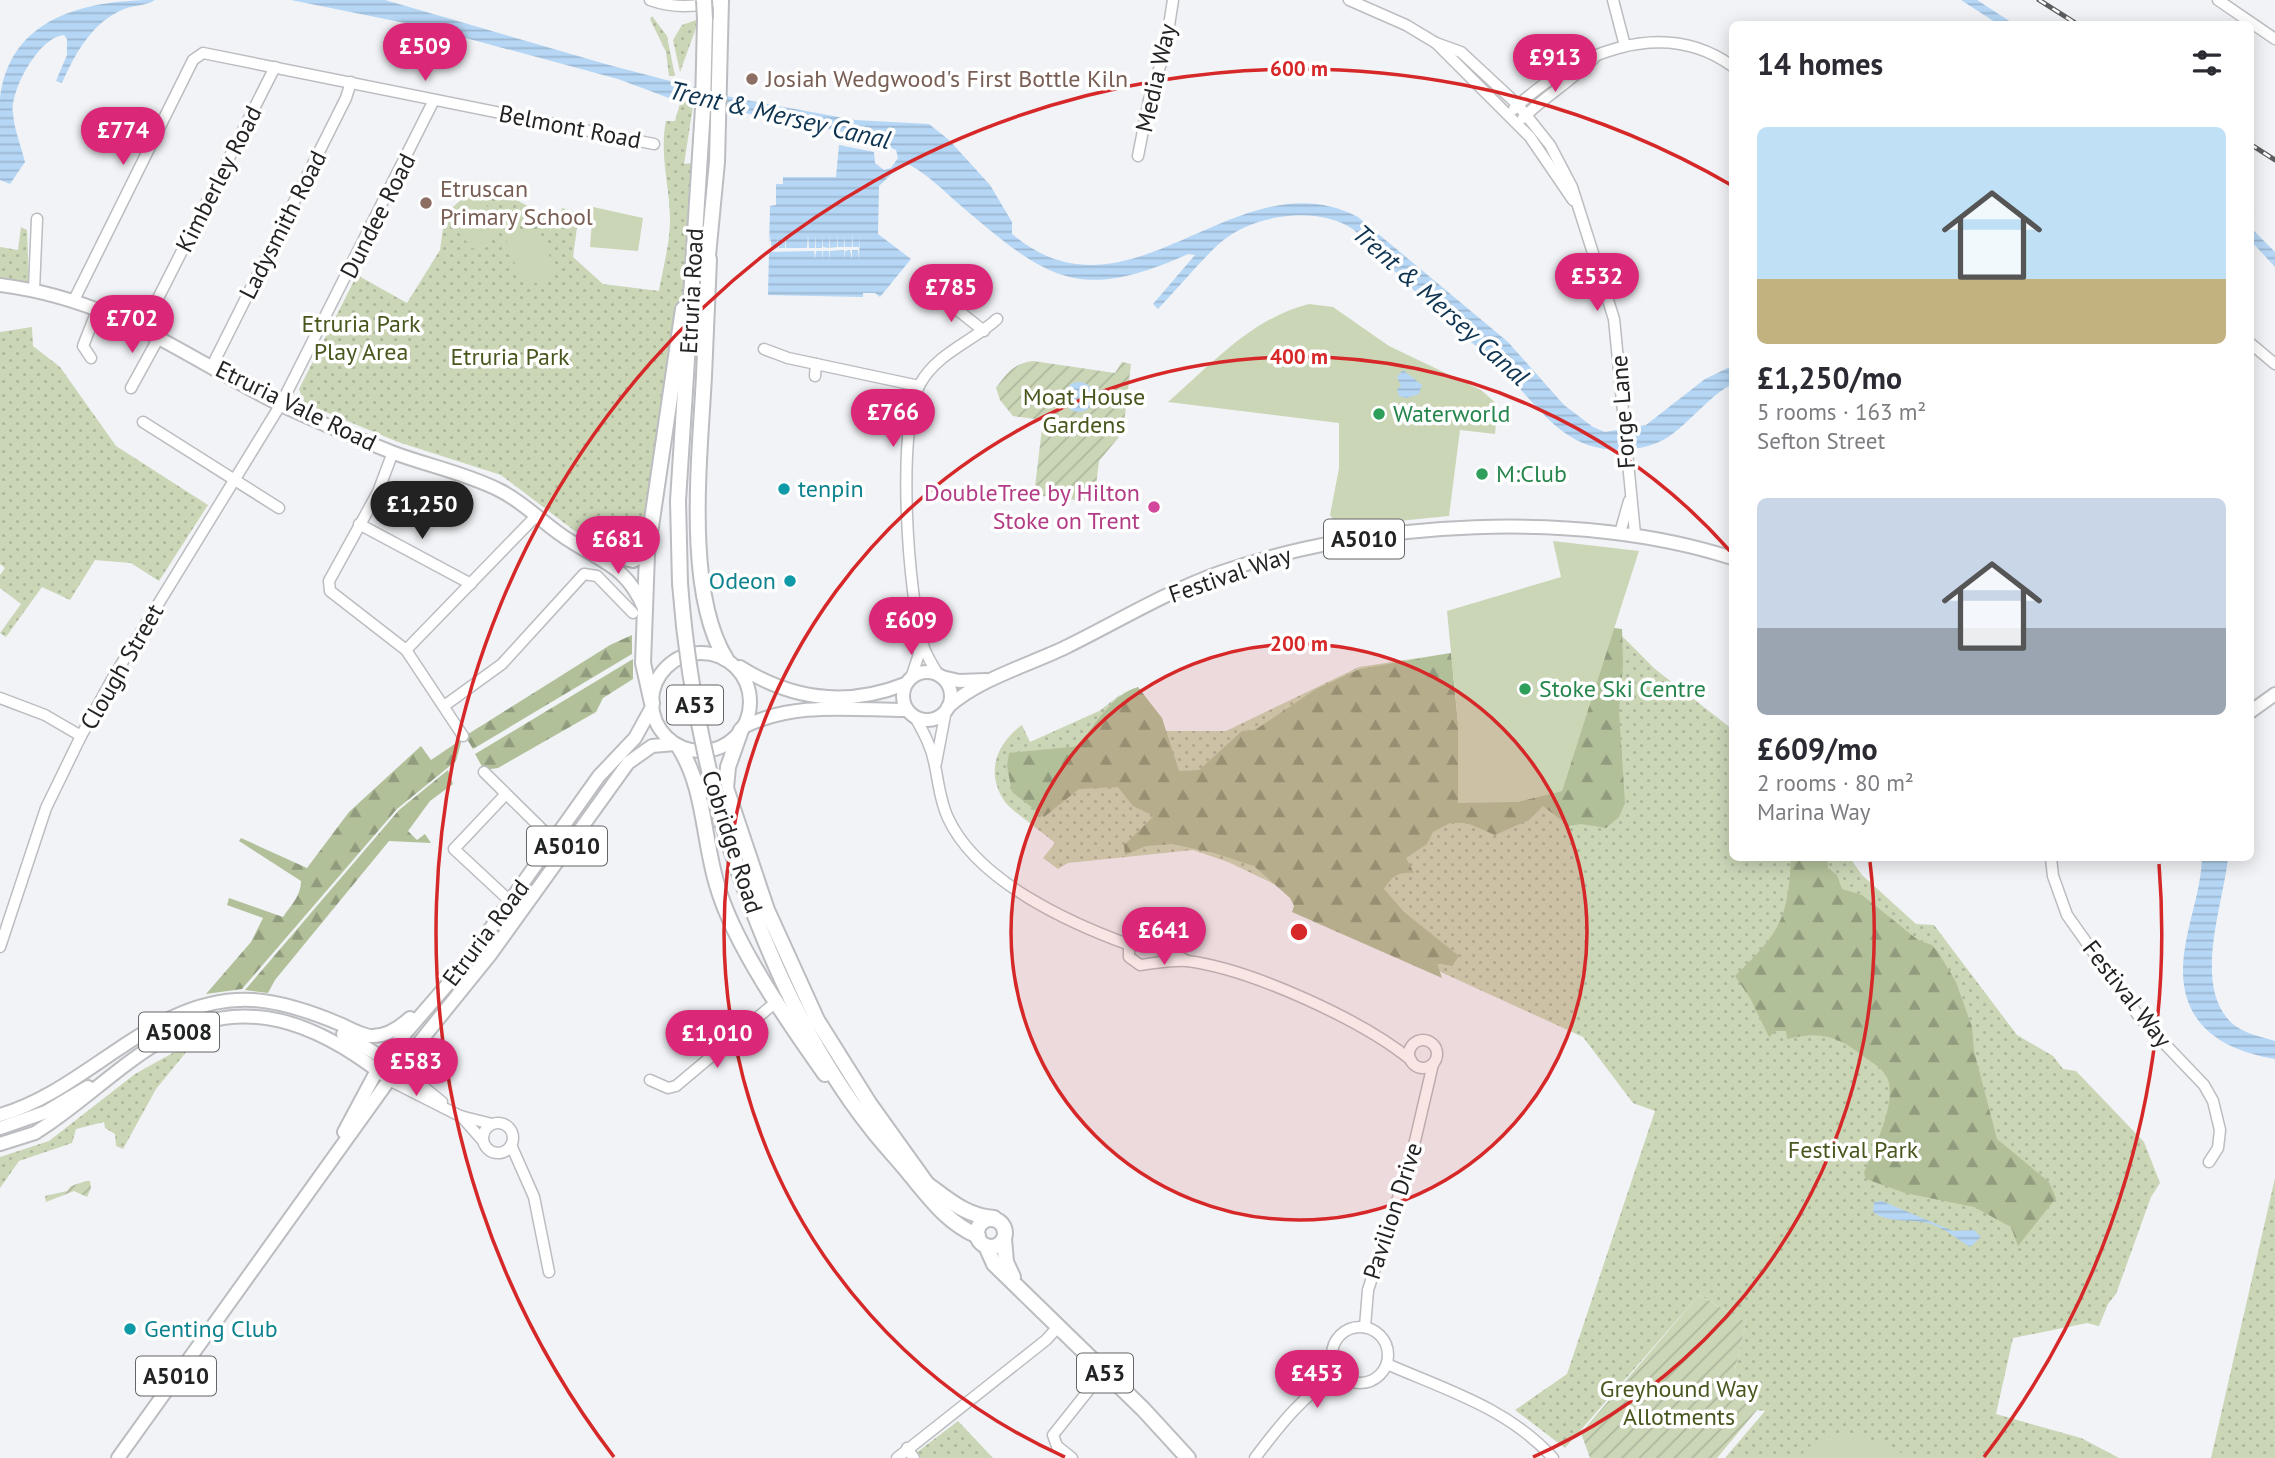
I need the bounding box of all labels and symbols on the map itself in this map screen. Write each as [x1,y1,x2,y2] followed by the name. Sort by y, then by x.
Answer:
[1128,21,1183,135] street label: Media Way
[384,24,466,83] pin: £509
[1514,34,1596,94] pin: £913
[1270,55,1328,82] text: 600 m
[765,63,1128,94] place label: Josiah Wedgwood's First Bottle Kiln
[744,71,760,87] marker: Josiah Wedgwood's First Bottle Kiln
[666,73,894,156] water label: Trent & Mersey Canal
[496,98,644,155] street label: Belmont Road
[168,100,269,257] street label: Kimberley Road
[82,108,164,167] pin: £774
[232,145,333,304] street label: Ladysmith Road
[333,148,422,283] street label: Dundee Road
[440,173,593,232] place label: Etruscan Primary School
[418,195,434,211] marker: Etruscan Primary School
[1346,217,1536,393] water label: Trent & Mersey Canal
[673,227,710,355] street label: Etruria Road
[1556,254,1638,313] pin: £532
[910,264,992,324] pin: £785
[91,296,173,355] pin: £702
[301,308,421,367] park label: Etruria Park Play Area
[450,341,570,372] park label: Etruria Park
[1270,343,1328,370] text: 400 m
[211,353,382,458] street label: Etruria Vale Road
[1603,354,1642,470] street label: Forge Lane
[1023,381,1145,440] park label: Moat House Gardens
[852,390,934,449] pin: £766
[1393,398,1510,429] place label: Waterworld
[1371,406,1387,422] marker: Waterworld
[1496,458,1567,489] place label: M:Club
[1474,466,1490,482] marker: M:Club
[798,473,864,504] place label: tenpin
[924,477,1140,536] place label: DoubleTree by Hilton Stoke on Trent
[776,481,792,497] marker: tenpin
[365,482,479,541] pin: £1,250
[1146,499,1162,515] marker: DoubleTree by Hilton Stoke on Trent
[577,516,659,576] pin: £681
[1324,520,1404,558] road number: A5010
[1164,539,1295,610] street label: Festival Way
[709,565,776,596] place label: Odeon
[782,573,798,589] marker: Odeon
[73,598,170,735] street label: Clough Street
[870,598,952,657] pin: £609
[1270,630,1328,657] text: 200 m
[1539,673,1706,704] place label: Stoke Ski Centre
[1517,681,1533,697] marker: Stoke Ski Centre
[667,685,723,724] road number: A53
[695,766,770,917] street label: Cobridge Road
[527,826,607,866] road number: A5010
[435,873,536,992] street label: Etruria Road
[1123,908,1205,967] pin: £641
[1287,920,1311,944] centre of rings
[2076,934,2179,1054] street label: Festival Way
[660,1010,774,1070] pin: £1,010
[139,1012,219,1051] road number: A5008
[375,1038,457,1098] pin: £583
[1788,1134,1919,1165] park label: Festival Park
[1356,1138,1429,1283] street label: Pavilion Drive
[144,1313,278,1344] place label: Genting Club
[122,1321,138,1337] marker: Genting Club
[1276,1350,1358,1410] pin: £453
[1077,1354,1133,1392] road number: A53
[136,1357,216,1396] road number: A5010
[1600,1373,1758,1432] park label: Greyhound Way Allotments

